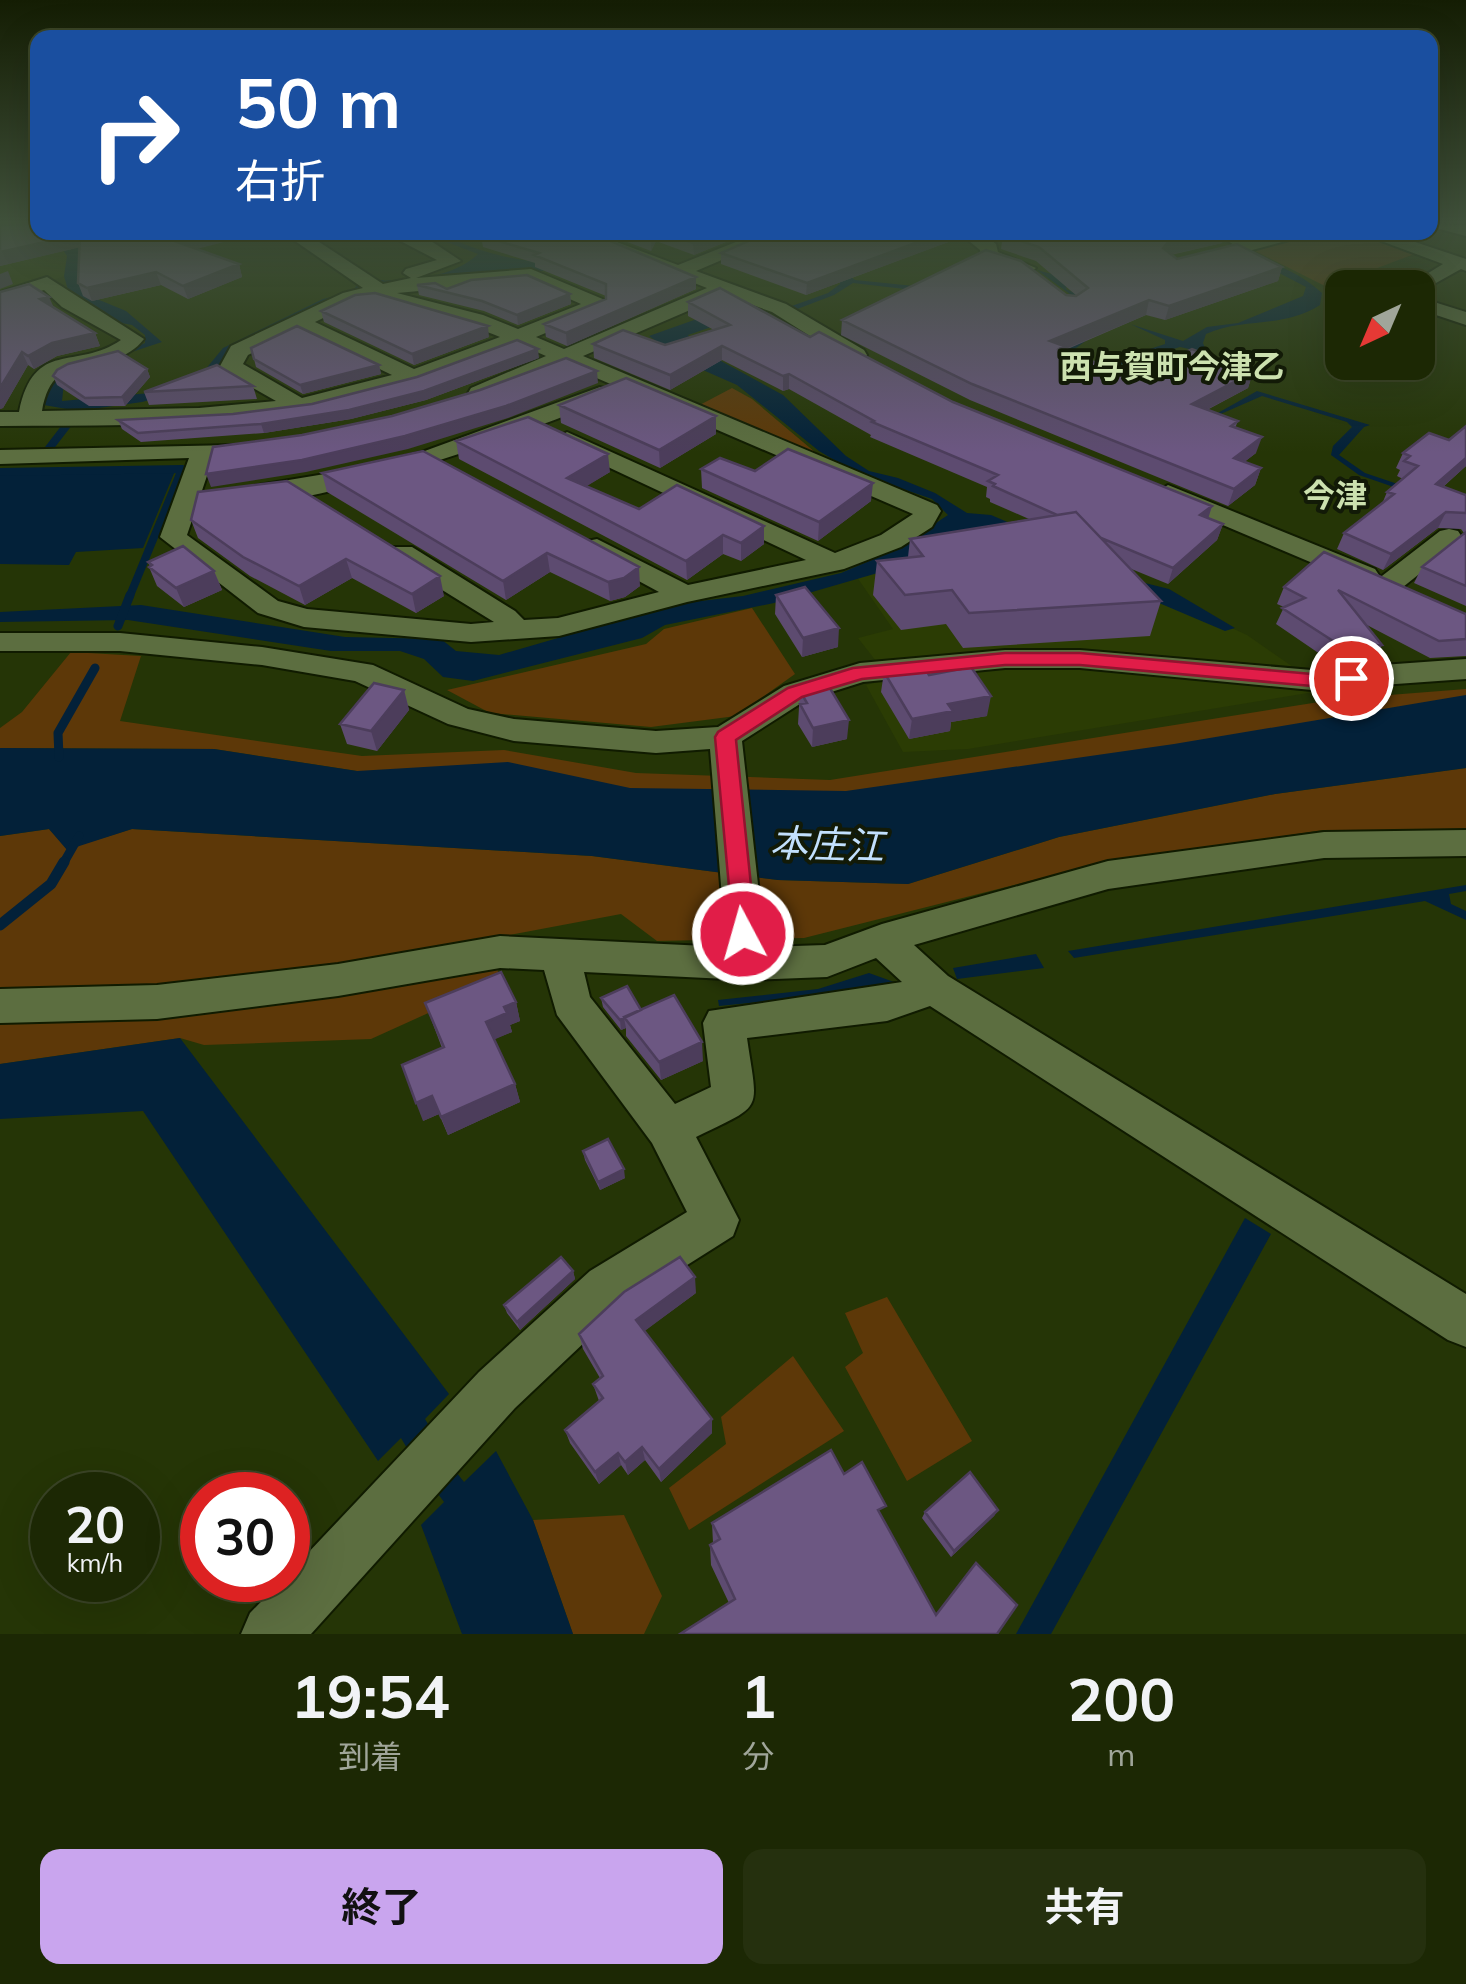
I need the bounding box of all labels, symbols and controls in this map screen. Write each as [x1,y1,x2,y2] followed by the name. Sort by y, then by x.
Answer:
[235,58,401,146] text: 50 m
[70,70,200,200] icon: right
[235,152,325,208] text: 右折
[1325,270,1435,380] north arrow
[1325,270,1435,380] map controls
[1060,346,1284,386] district label: 西与賀町今津乙
[1303,475,1367,515] district label: 今津
[1309,636,1394,721] pin
[1324,651,1379,706] icon: arrive
[769,818,889,870] water label: 本庄江
[691,882,795,986] position arrow
[180,1472,310,1602] speed limit sign: 30
[65,1493,125,1556] text: 20
[67,1547,123,1578] text: km/h
[291,1658,450,1733] text: 19:54
[740,1658,776,1733] text: 1
[1067,1661,1175,1736] text: 200
[1107,1734,1135,1774] text: m
[338,1736,402,1776] text: 到着
[742,1736,774,1776] text: 分
[40,1849,723,1964] button: 終了
[743,1849,1426,1964] button: 共有

